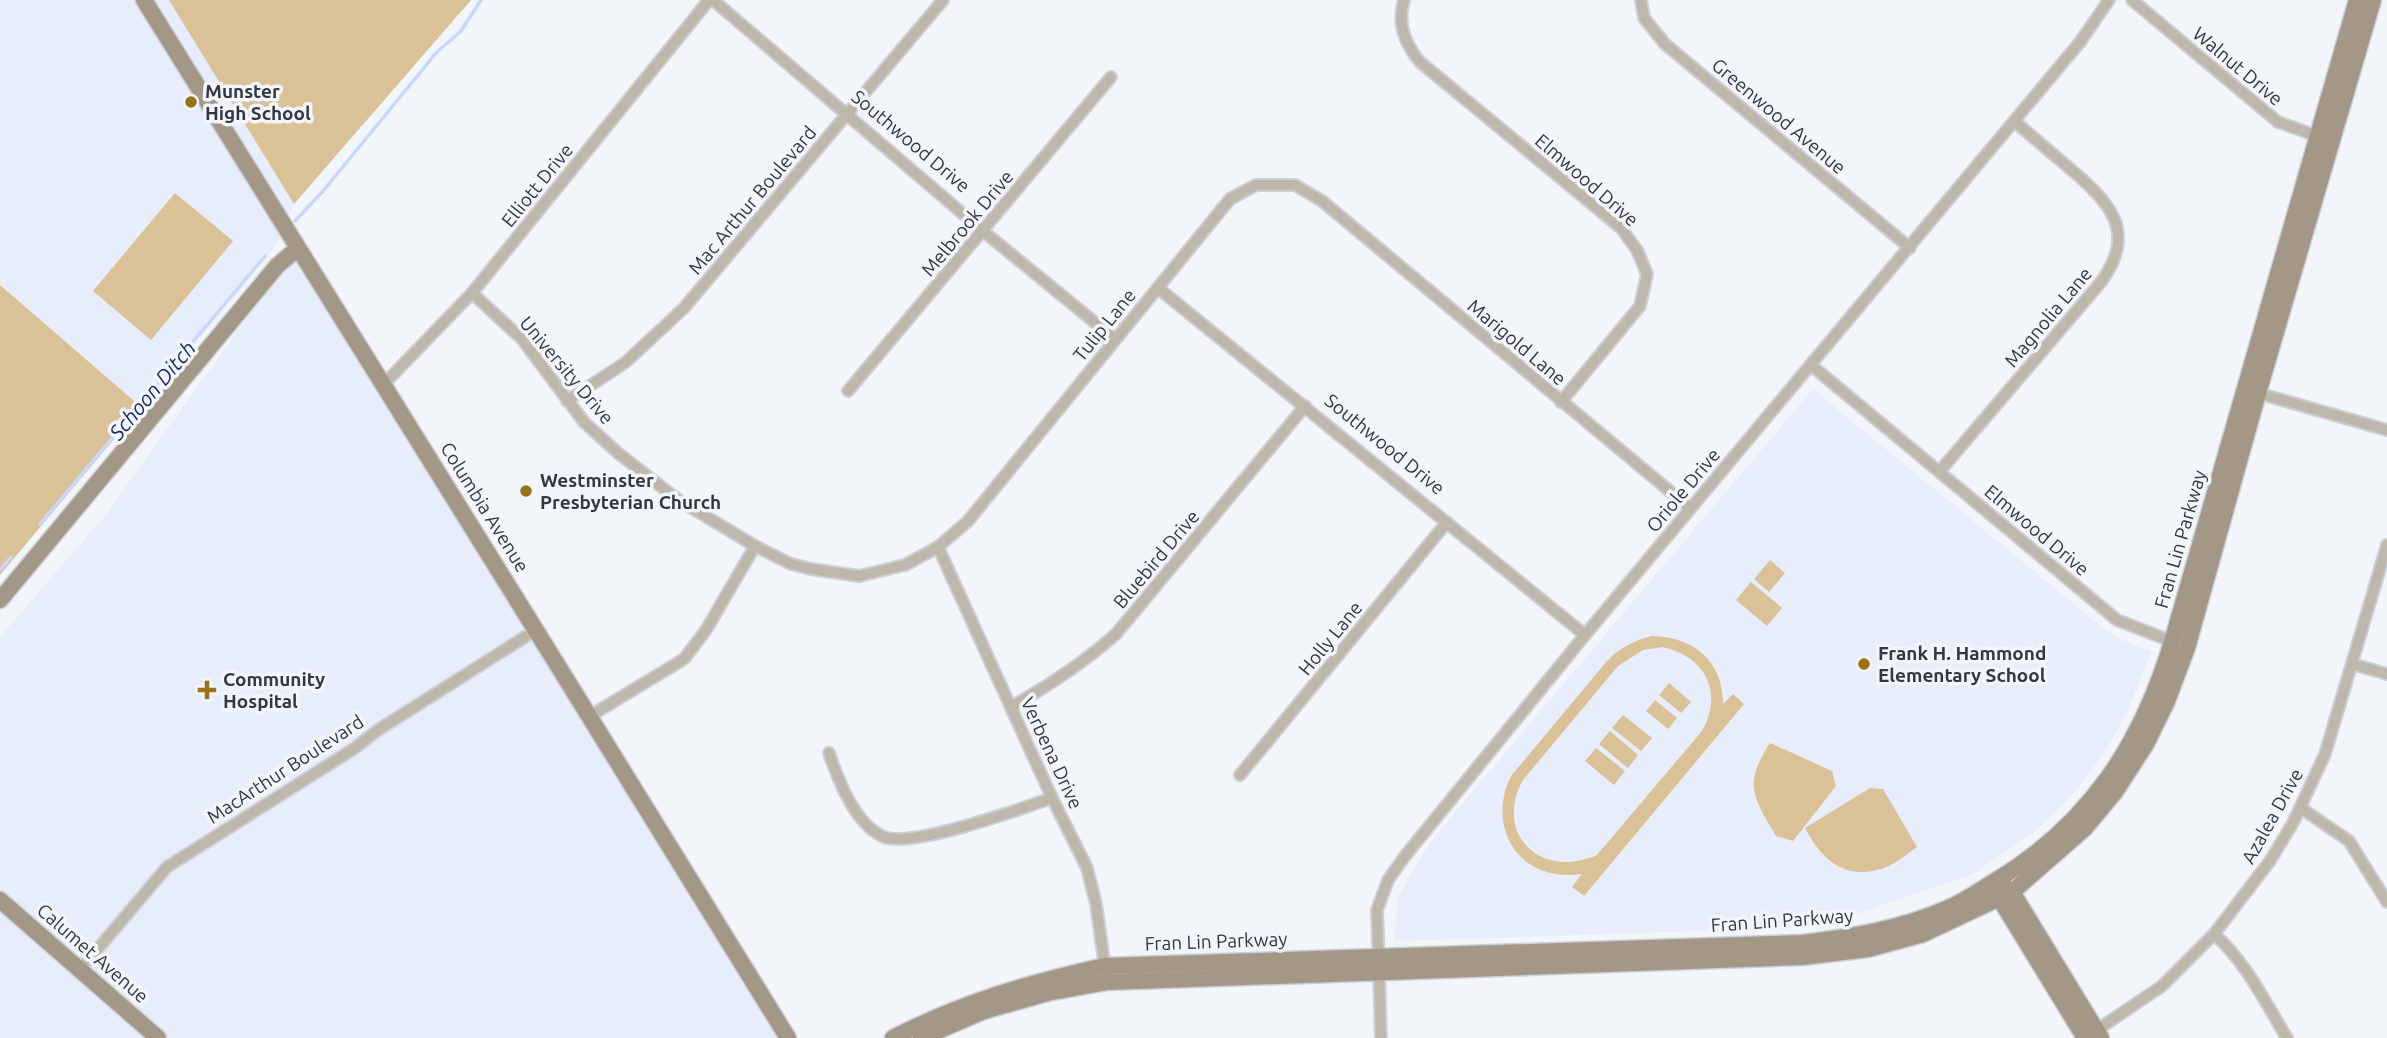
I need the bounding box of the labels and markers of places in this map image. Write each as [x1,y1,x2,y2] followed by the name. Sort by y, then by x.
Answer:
[205,80,311,124] place label: Munster High School
[183,94,199,110] marker: Munster High School
[540,469,721,513] place label: Westminster Presbyterian Church
[518,483,534,499] marker: Westminster Presbyterian Church
[1878,642,2046,686] place label: Frank H. Hammond Elementary School
[1856,656,1872,672] marker: Frank H. Hammond Elementary School
[223,668,325,712] place label: Community Hospital
[197,680,217,700] marker: Community Hospital

